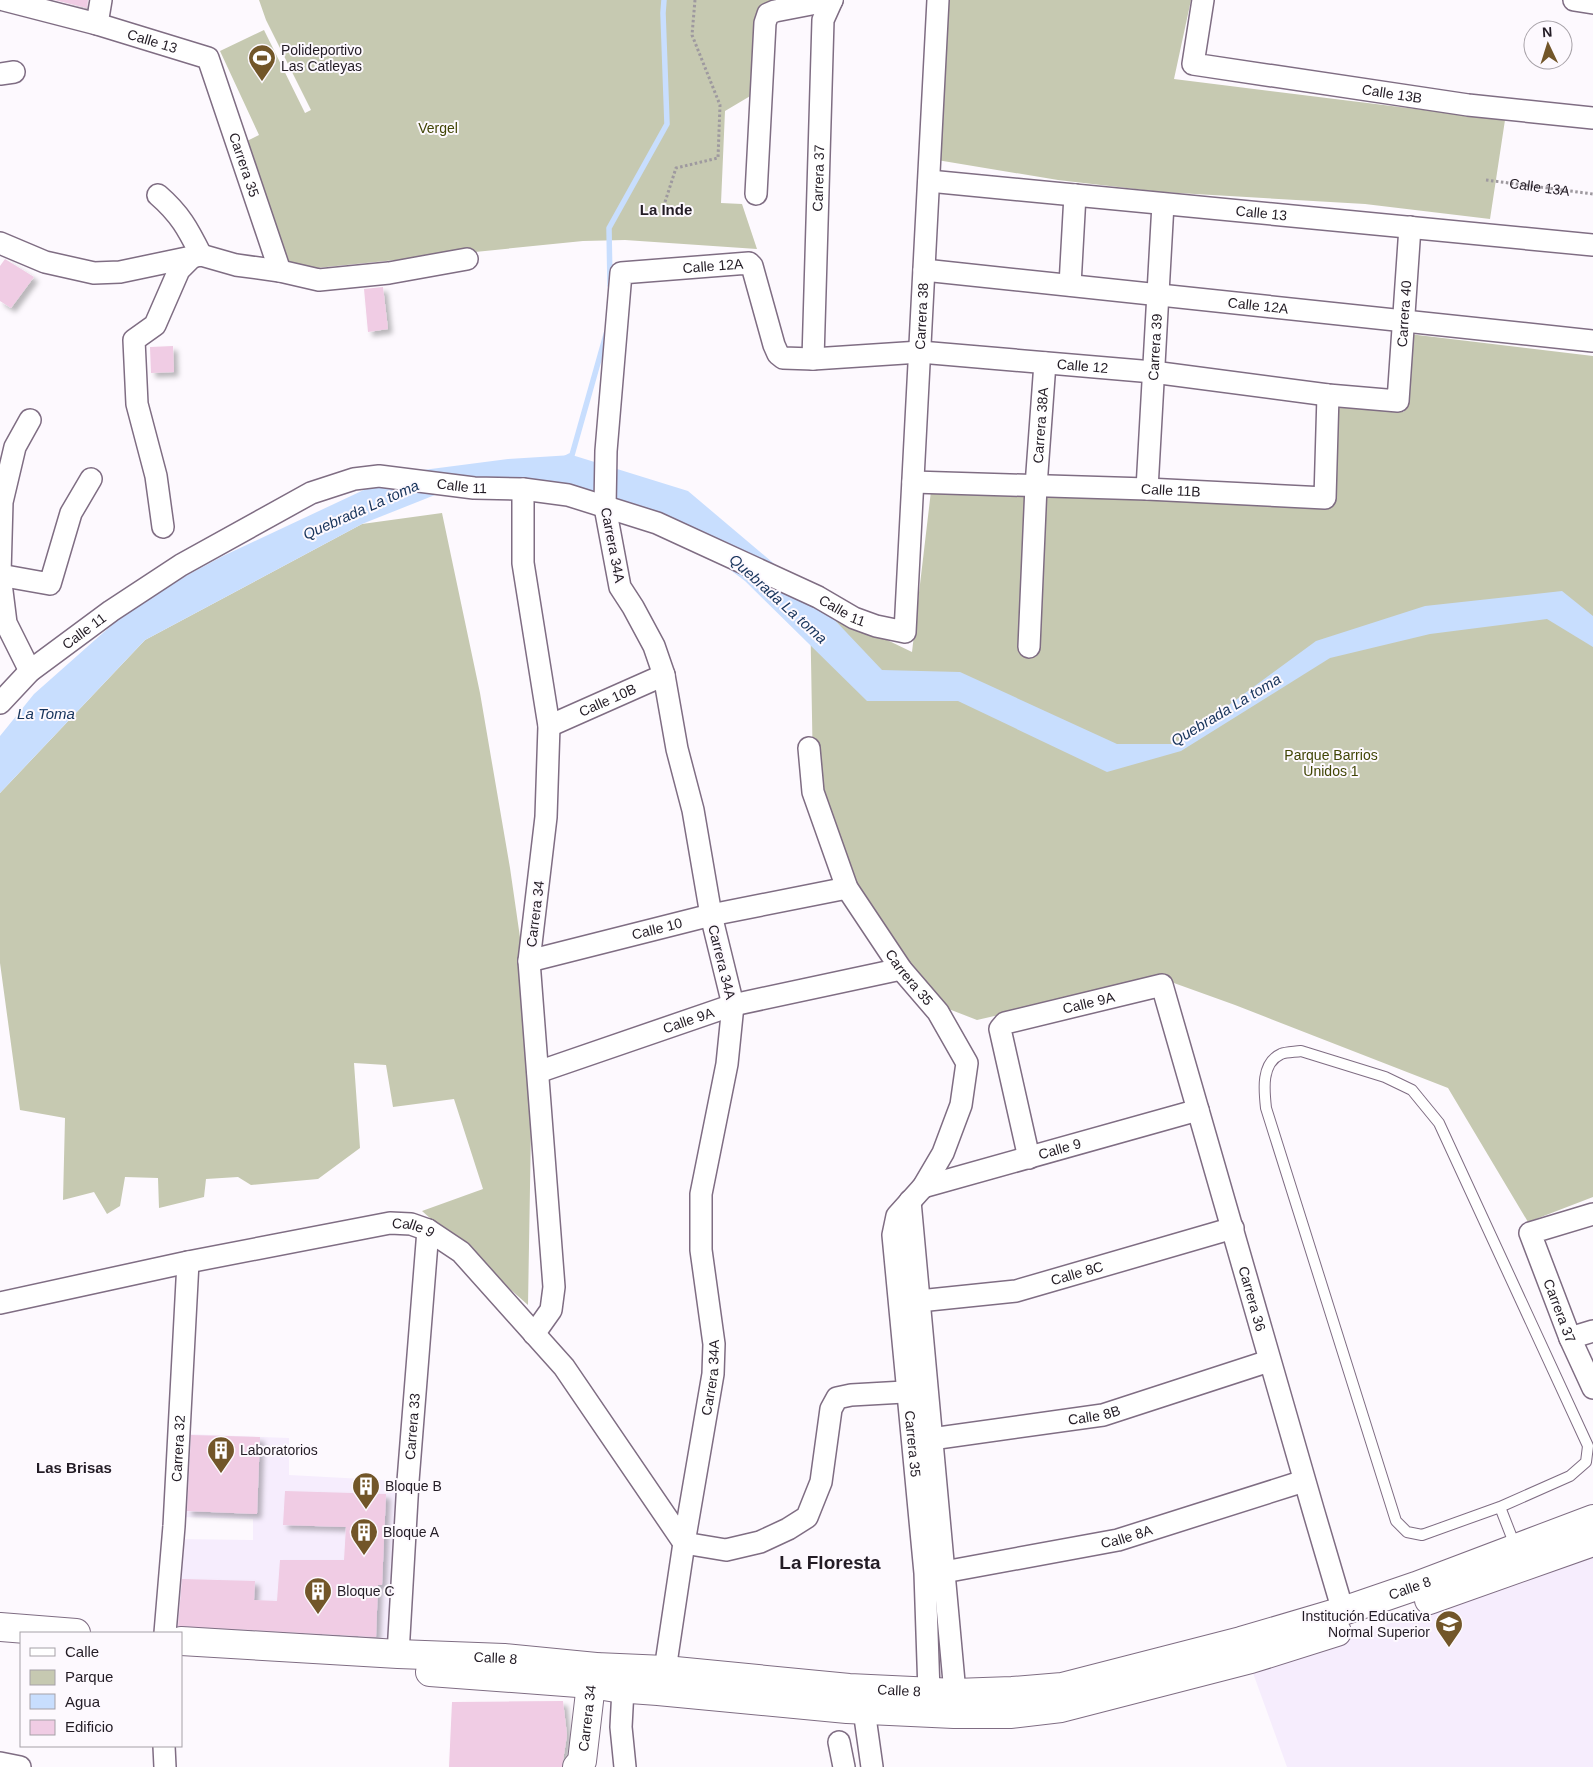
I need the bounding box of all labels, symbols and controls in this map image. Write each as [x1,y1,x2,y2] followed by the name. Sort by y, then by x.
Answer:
[1523,20,1573,70] north arrow
[1541,24,1553,40] text: N
[125,26,180,56] street label: Calle 13
[281,42,362,74] place label: Polideportivo Las Catleyas
[247,43,277,82] sports icon: Polideportivo Las Catleyas
[1361,81,1423,106] street label: Calle 13B
[418,120,458,136] park label: Vergel
[226,131,263,199] street label: Carrera 35
[809,144,827,212] street label: Carrera 37
[1508,175,1571,199] street label: Calle 13A
[640,201,692,218] district label: La Inde
[1235,203,1288,223] street label: Calle 13
[682,255,745,276] street label: Calle 12A
[1394,280,1414,348] street label: Carrera 40
[912,282,931,350] street label: Carrera 38
[1227,294,1290,317] street label: Calle 12A
[1145,313,1165,381] street label: Carrera 39
[1056,356,1109,376] street label: Calle 12
[1030,386,1051,464] street label: Carrera 38A
[436,475,487,496] street label: Calle 11
[300,476,421,543] water label: Quebrada La toma
[1141,481,1201,500] street label: Calle 11B
[598,506,628,585] street label: Carrera 34A
[726,550,831,647] water label: Quebrada La toma
[816,591,868,629] street label: Calle 11
[59,609,109,652] street label: Calle 11
[1168,670,1284,749] water label: Quebrada La toma
[576,680,639,720] street label: Calle 10B
[17,705,75,722] water label: La Toma
[1284,747,1378,779] park label: Parque Barrios Unidos 1
[523,880,547,948] street label: Carrera 34
[630,915,684,943] street label: Calle 10
[705,923,739,1002] street label: Carrera 34A
[882,946,937,1009] street label: Carrera 35
[1061,989,1117,1017] street label: Calle 9A
[661,1004,717,1037] street label: Calle 9A
[1037,1135,1083,1162] street label: Calle 9
[392,1215,438,1240] street label: Calle 9
[1049,1258,1105,1288] street label: Calle 8C
[1235,1264,1269,1333] street label: Carrera 36
[1540,1277,1579,1345] street label: Carrera 37
[698,1339,722,1417] street label: Carrera 34A
[402,1392,423,1460] street label: Carrera 33
[1067,1402,1122,1428] street label: Calle 8B
[902,1410,924,1478] street label: Carrera 35
[168,1414,188,1482] street label: Carrera 32
[206,1435,236,1474] building icon: Laboratorios
[240,1442,318,1458] place label: Laboratorios
[36,1459,112,1476] district label: Las Brisas
[351,1471,381,1510] building icon: Bloque B
[385,1478,442,1494] place label: Bloque B
[349,1517,379,1556] building icon: Bloque A
[1099,1521,1155,1551] street label: Calle 8A
[383,1524,440,1540] place label: Bloque A
[779,1552,881,1573] district label: La Floresta
[1387,1573,1433,1603] street label: Calle 8
[303,1576,333,1615] building icon: Bloque C
[337,1583,395,1599] place label: Bloque C
[1302,1608,1430,1640] place label: Institución Educativa Normal Superior
[1434,1609,1464,1648] school or university icon: Institución Educativa Normal Superior
[20,1632,182,1747] legend
[65,1643,99,1660] text: Calle
[473,1649,518,1667] street label: Calle 8
[65,1668,113,1685] text: Parque
[877,1681,921,1699] street label: Calle 8
[575,1684,599,1752] street label: Carrera 34
[65,1693,101,1710] text: Agua
[65,1718,113,1735] text: Edificio

